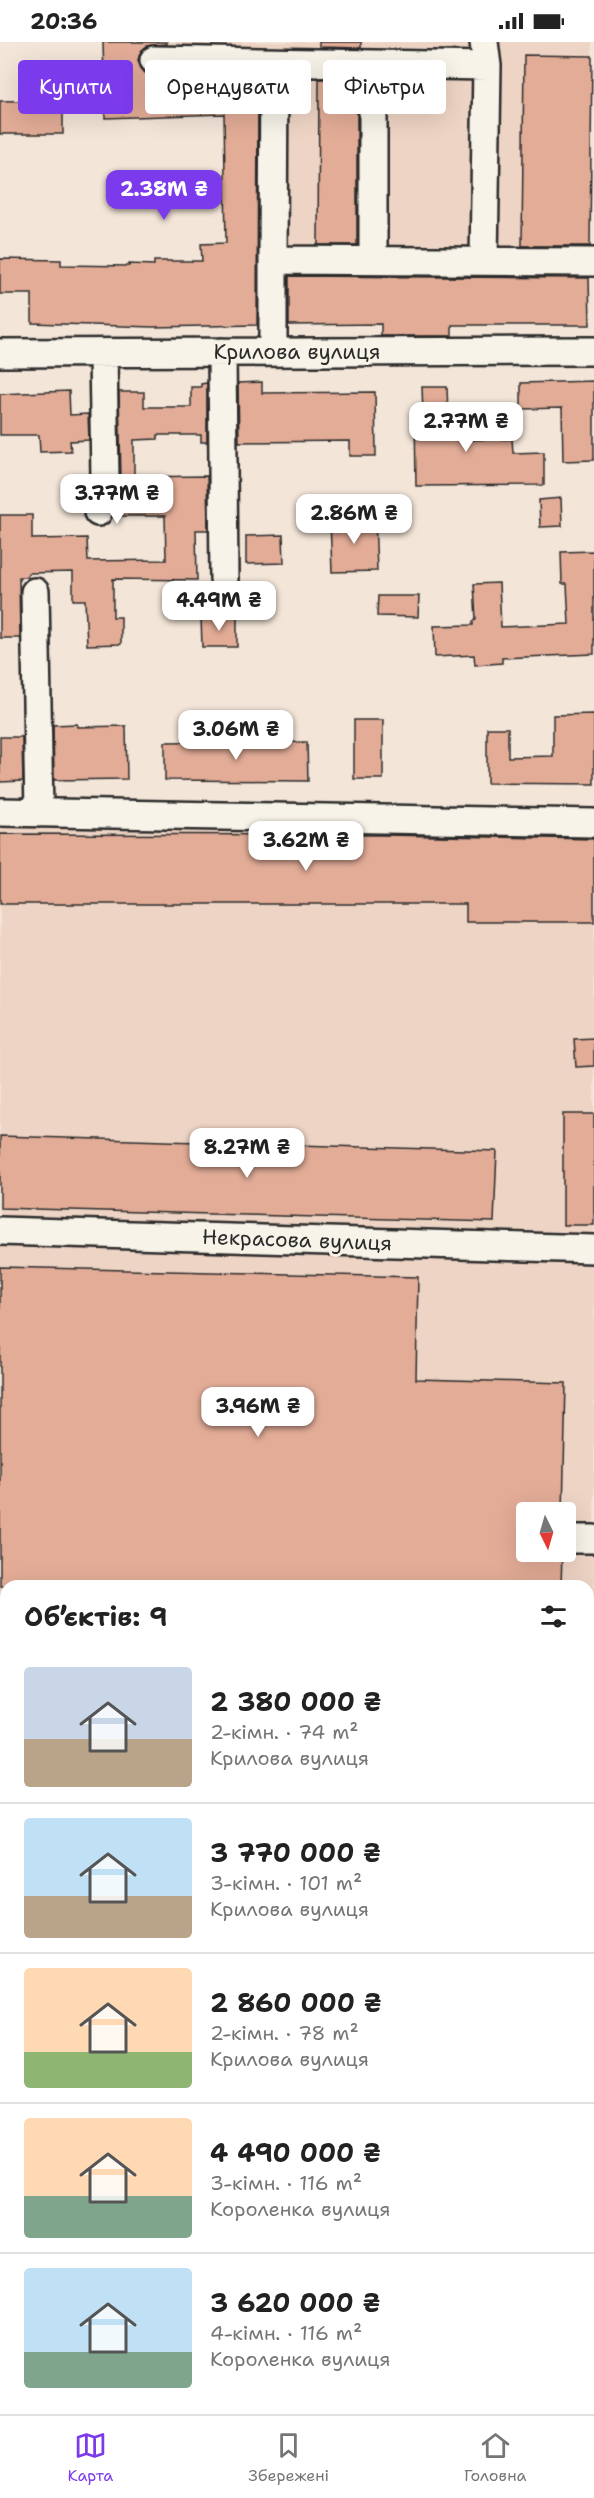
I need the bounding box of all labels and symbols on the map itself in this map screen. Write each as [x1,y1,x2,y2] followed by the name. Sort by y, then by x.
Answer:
[109,170,219,221] pin: 2.38M ₴
[214,338,380,366] street label: Крилова вулиця
[411,402,521,453] pin: 2.77M ₴
[62,474,172,525] pin: 3.77M ₴
[299,494,409,545] pin: 2.86M ₴
[164,581,274,632] pin: 4.49M ₴
[181,710,291,761] pin: 3.06M ₴
[251,821,361,872] pin: 3.62M ₴
[192,1128,302,1179] pin: 8.27M ₴
[201,1223,393,1257] street label: Некрасова вулиця
[203,1387,313,1438] pin: 3.96M ₴
[516,1502,576,1562] north arrow

